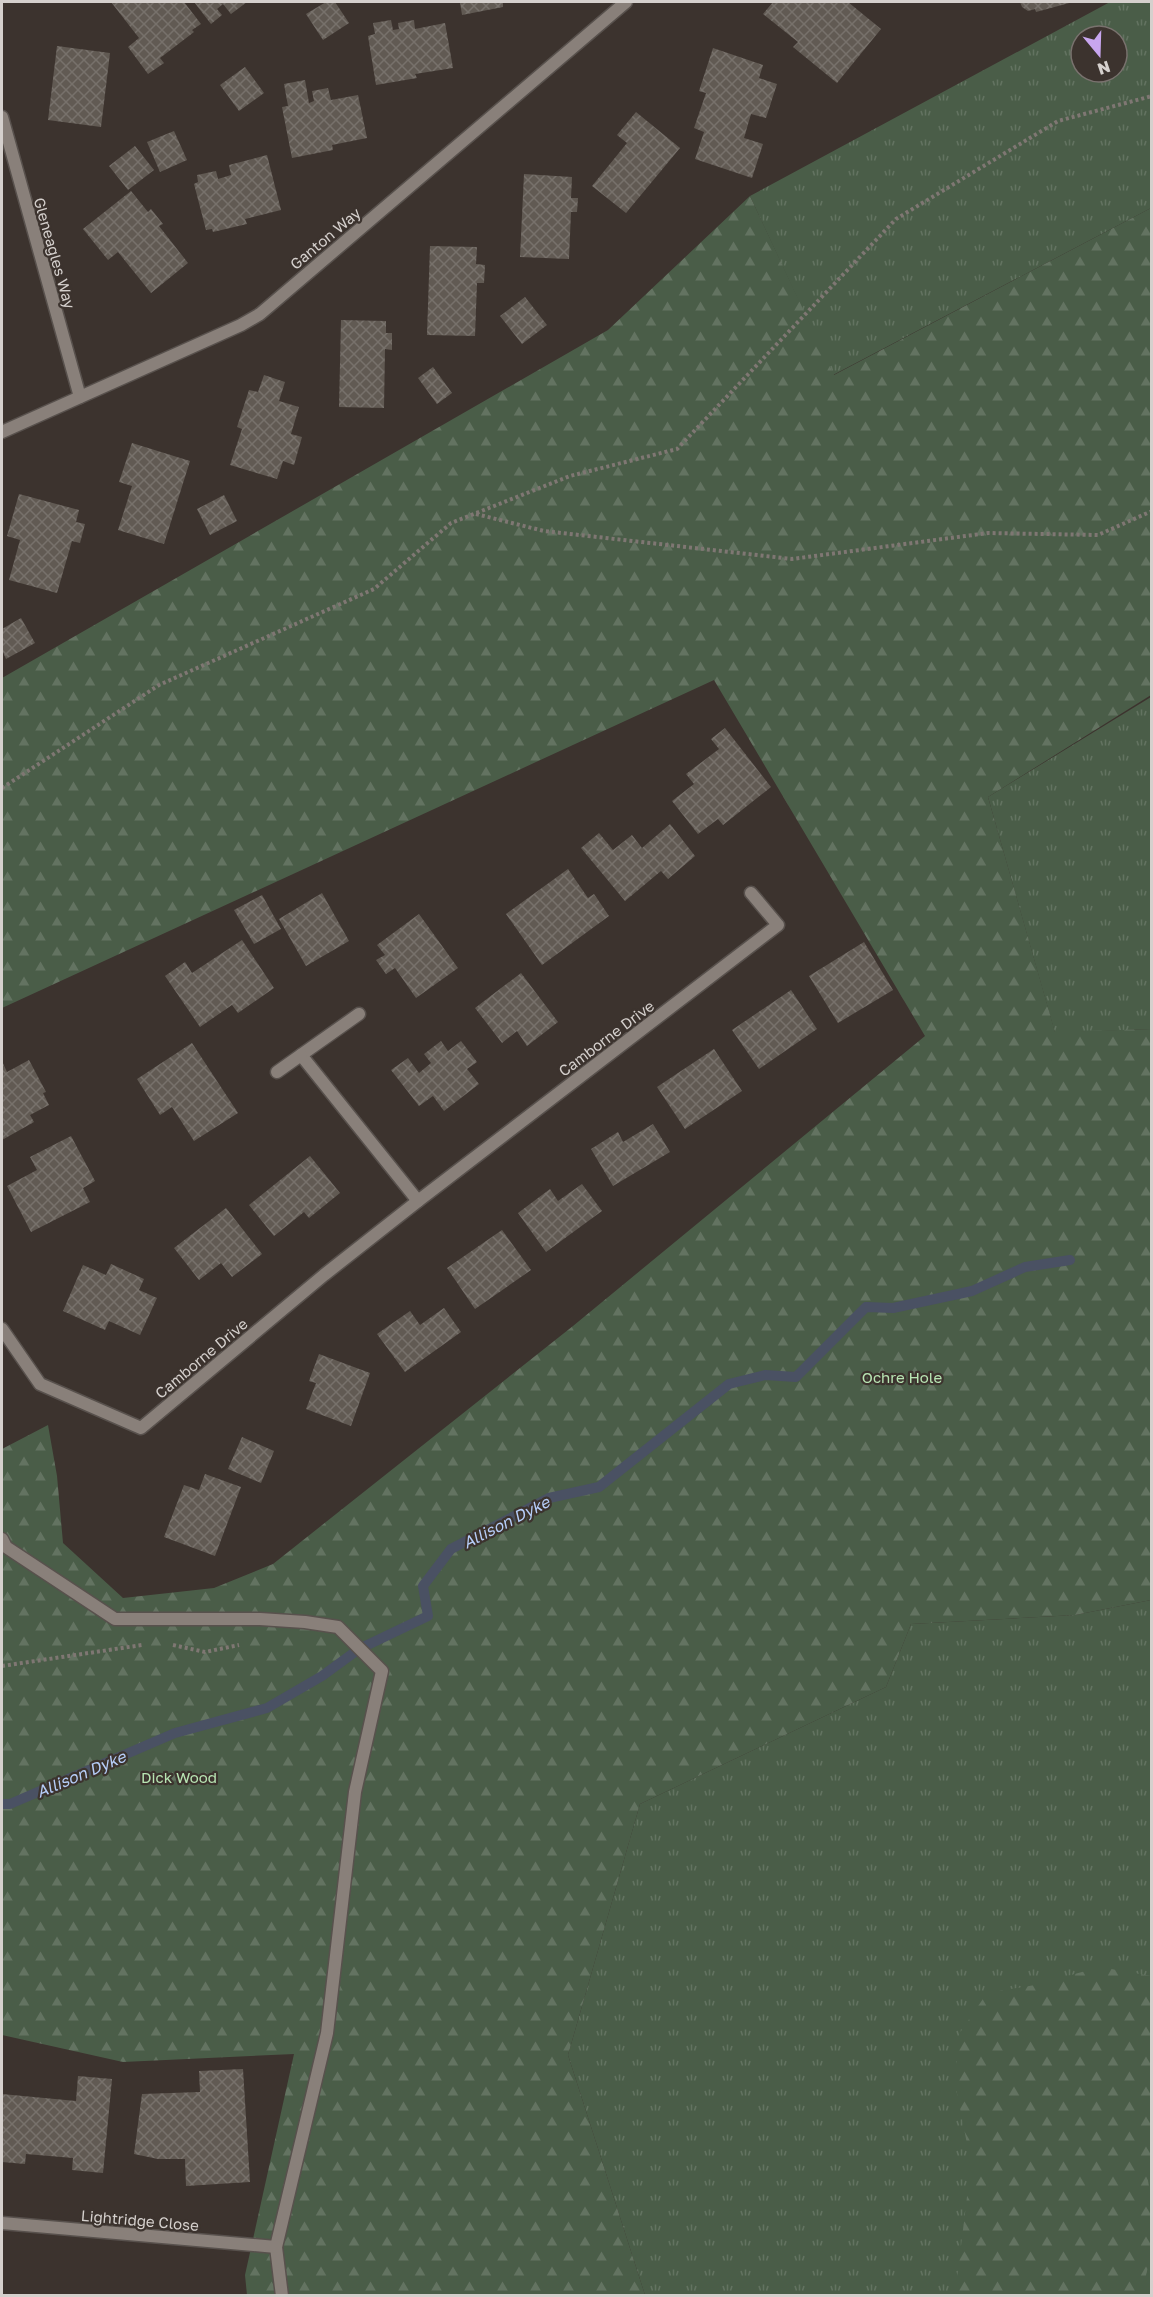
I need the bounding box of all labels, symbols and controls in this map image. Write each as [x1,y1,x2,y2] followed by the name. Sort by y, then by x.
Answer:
[1069,24,1129,84] north arrow
[1095,57,1113,80] text: N
[31,195,80,311] street label: Gleneagles Way
[286,203,364,273] street label: Ganton Way
[555,996,658,1080] street label: Camborne Drive
[151,1314,251,1402] street label: Camborne Drive
[862,1368,942,1386] park label: Ochre Hole
[459,1491,554,1552] water label: Allison Dyke
[33,1746,130,1802] water label: Allison Dyke
[141,1768,217,1786] park label: Dick Wood
[80,2206,200,2234] street label: Lightridge Close

